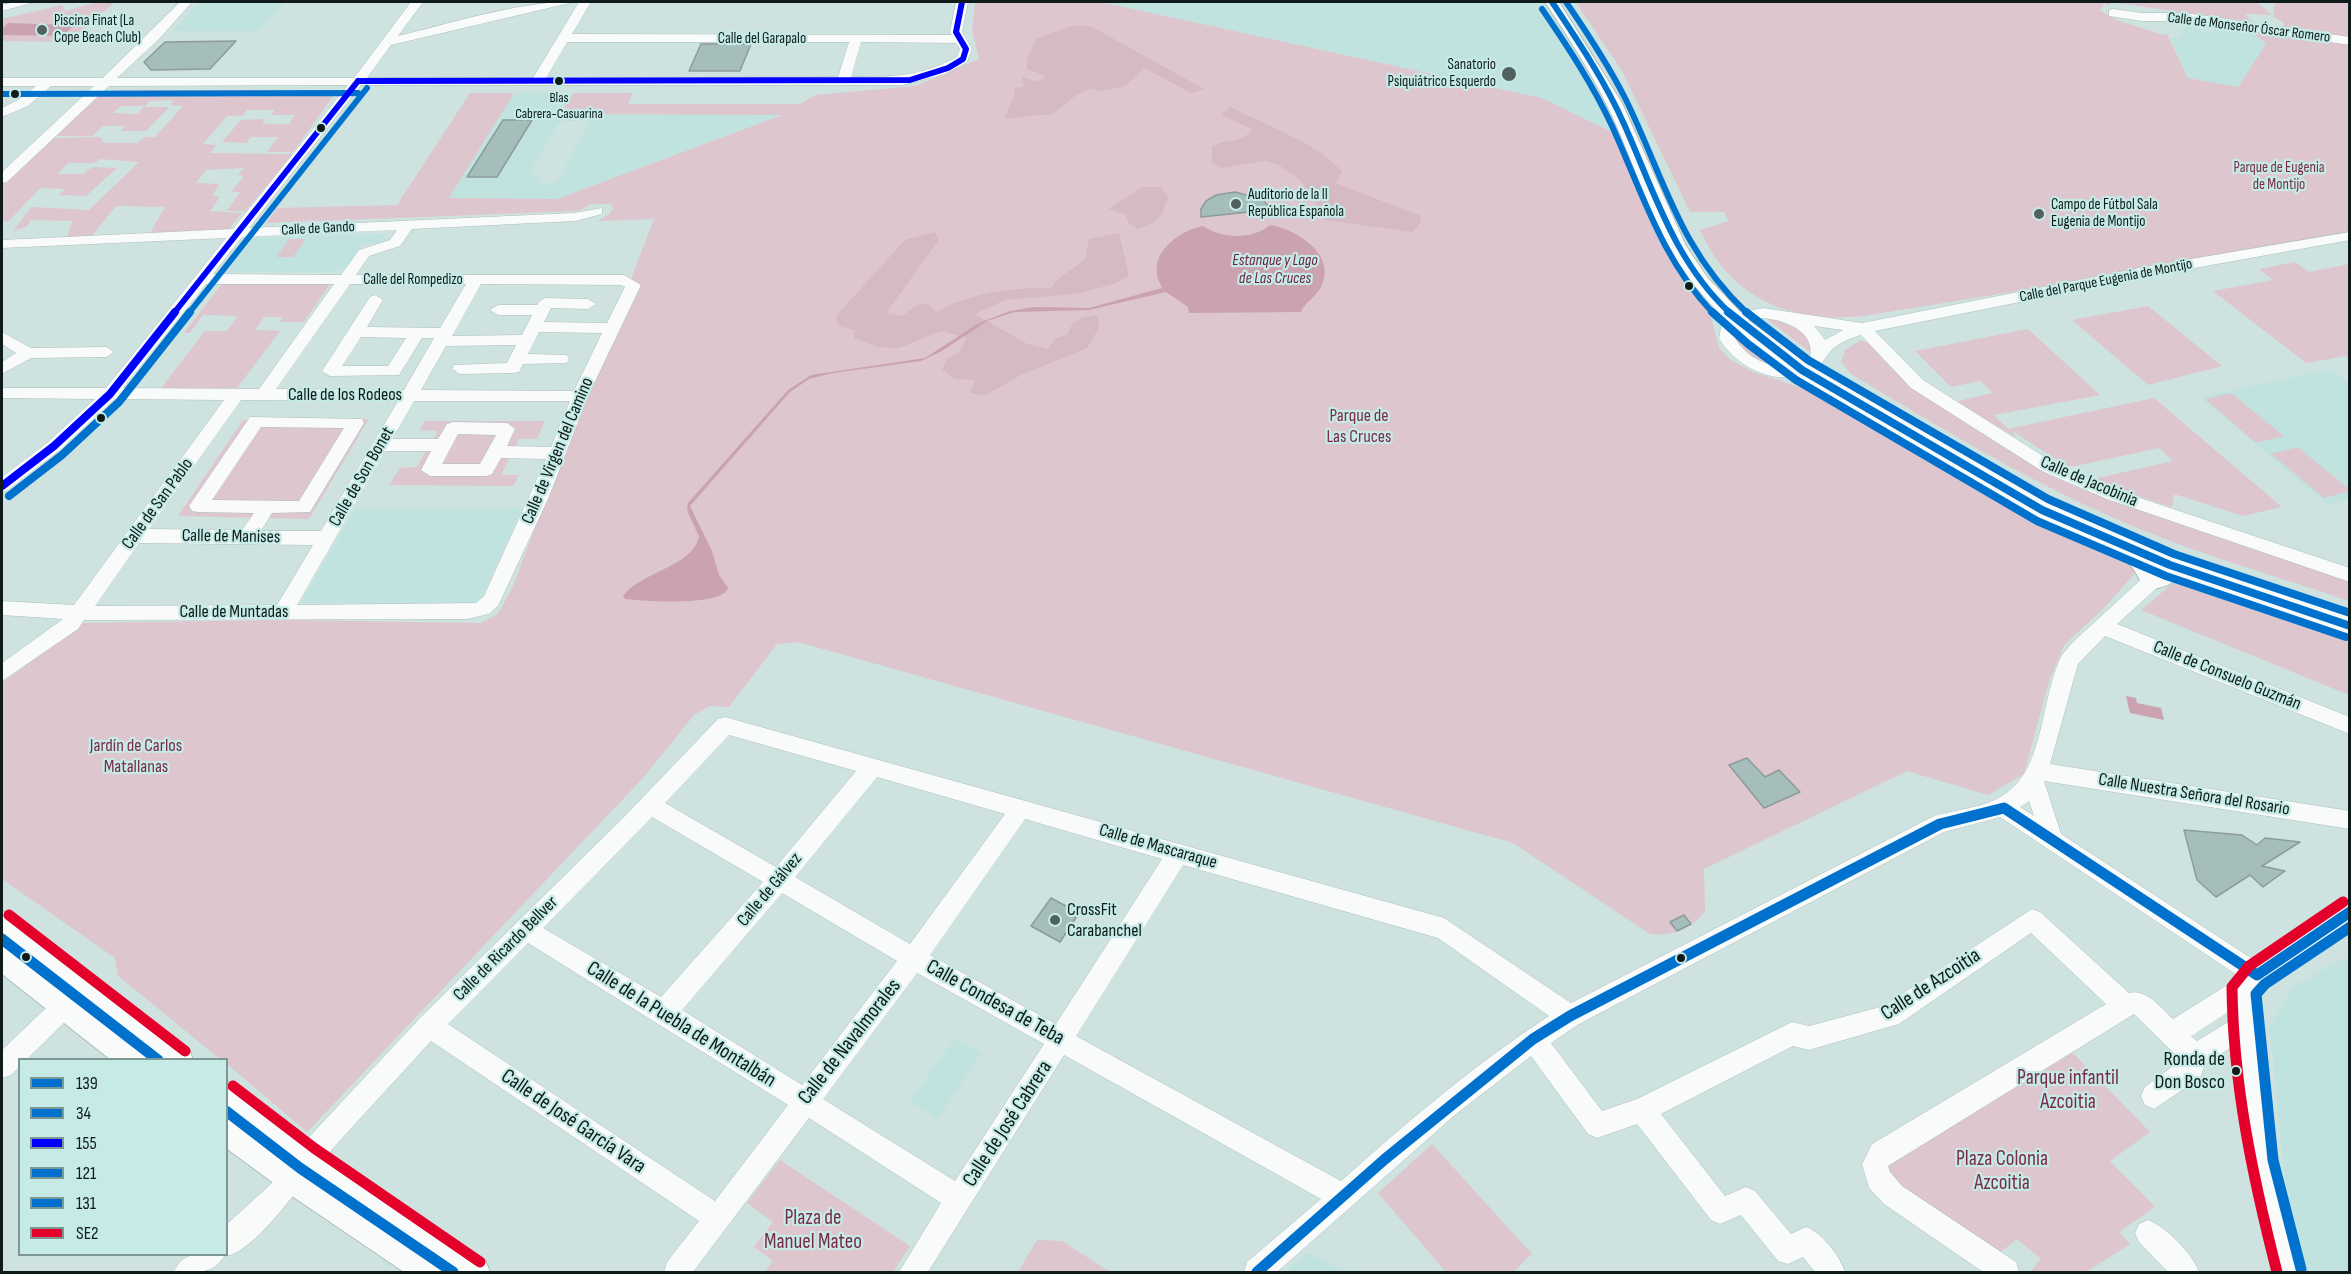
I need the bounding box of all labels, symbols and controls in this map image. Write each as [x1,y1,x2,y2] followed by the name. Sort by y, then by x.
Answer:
[2167,9,2331,47] street label: Calle de Monseñor Óscar Romero
[54,12,141,47] place label: Piscina Finat (La Cope Beach Club)
[35,23,49,37] marker: Piscina Finat (La Cope Beach Club)
[718,30,806,48] street label: Calle del Garapalo
[1388,56,1496,91] place label: Sanatorio Psiquiátrico Esquerdo
[1500,65,1518,83] marker: Sanatorio Psiquiátrico Esquerdo
[553,75,565,87] marker: Blas Cabrera-Casuarina
[9,88,21,100] unlabelled marker
[515,90,603,122] place label: Blas Cabrera-Casuarina
[315,122,327,134] unlabelled marker
[2234,159,2324,194] park label: Parque de Eugenia de Montijo
[1248,186,1344,221] place label: Auditorio de la II República Española
[2051,196,2158,231] place label: Campo de Fútbol Sala Eugenia de Montijo
[1229,197,1243,211] marker: Auditorio de la II República Española
[2032,207,2046,221] marker: Campo de Fútbol Sala Eugenia de Montijo
[281,218,355,240] street label: Calle de Gando
[1232,251,1318,289] water label: Estanque y Lago de Las Cruces
[2018,255,2194,307] street label: Calle del Parque Eugenia de Montijo
[363,271,463,289] street label: Calle del Rompedizo
[1683,280,1695,292] unlabelled marker
[517,374,599,528] street label: Calle de Virgen del Camino
[288,384,402,406] street label: Calle de los Rodeos
[1326,405,1392,448] park label: Parque de Las Cruces
[95,412,107,424] unlabelled marker
[325,423,399,531] street label: Calle de Son Bonet
[2037,452,2141,512] street label: Calle de Jacobinia
[118,454,198,554] street label: Calle de San Pablo
[182,525,280,549] street label: Calle de Manises
[179,601,289,623] street label: Calle de Muntadas
[2150,636,2304,716] street label: Calle de Consuelo Guzmán
[90,735,182,777] park label: Jardín de Carlos Matallanas
[2097,769,2291,821] street label: Calle Nuestra Señora del Rosario
[1096,820,1220,874] street label: Calle de Mascaraque
[733,849,807,931] street label: Calle de Gálvez
[449,892,563,1006] street label: Calle de Ricardo Bellver
[1067,899,1142,942] place label: CrossFit Carabanchel
[1048,913,1062,927] marker: CrossFit Carabanchel
[1876,943,1986,1027] street label: Calle de Azcoitia
[20,951,32,963] unlabelled marker
[1675,952,1687,964] unlabelled marker
[921,955,1069,1051] street label: Calle Condesa de Teba
[582,956,780,1094] street label: Calle de la Puebla de Montalbán
[793,974,907,1110] street label: Calle de Navalmorales
[2155,1048,2225,1095] place label: Ronda de Don Bosco
[958,1056,1058,1192] street label: Calle de José Cabrera
[18,1058,228,1256] legend
[496,1064,650,1180] street label: Calle de José García Vara
[2230,1065,2242,1077] marker: Ronda de Don Bosco
[2017,1066,2119,1116] park label: Parque infantil Azcoitia
[76,1073,98,1094] text: 139
[76,1103,91,1124] text: 34
[76,1133,97,1154] text: 155
[1956,1147,2048,1197] park label: Plaza Colonia Azcoitia
[76,1163,96,1184] text: 121
[76,1193,96,1214] text: 131
[764,1206,862,1256] park label: Plaza de Manuel Mateo
[76,1223,99,1244] text: SE2

